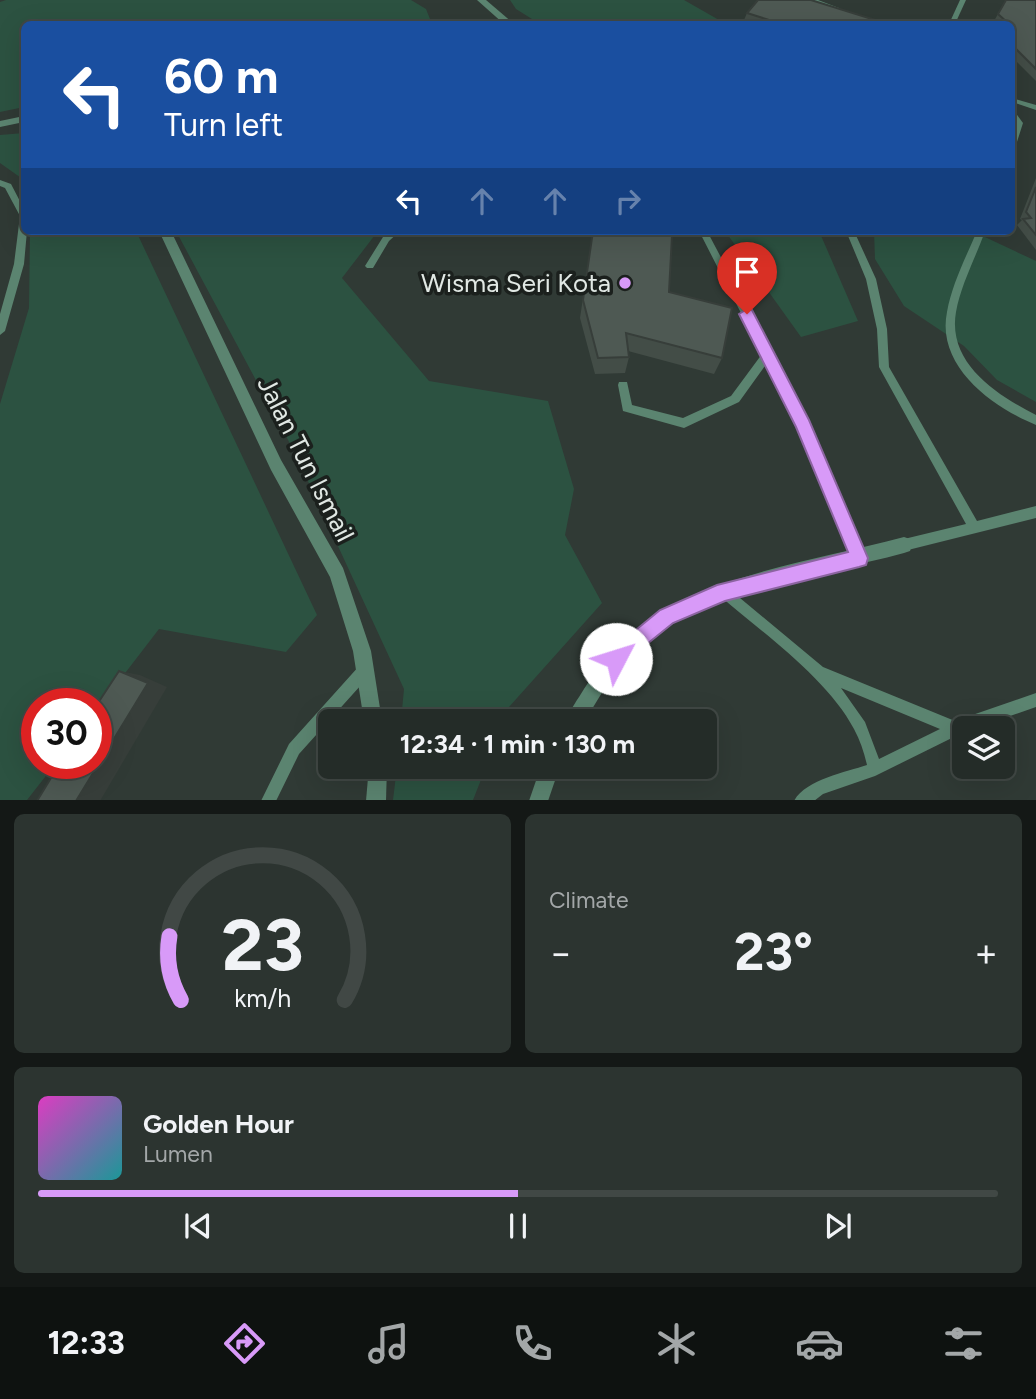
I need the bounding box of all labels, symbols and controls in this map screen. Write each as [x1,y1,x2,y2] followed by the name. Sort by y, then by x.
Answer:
[164,46,279,105] text: 60 m
[49,49,140,140] icon: left
[164,106,283,144] text: Turn left
[390,182,428,220] icon: left
[463,182,501,220] icon: ahead
[536,182,574,220] icon: ahead
[609,182,647,220] icon: right
[717,242,777,314] pin
[728,253,766,291] icon: arrive
[421,267,611,299] place label: Wisma Seri Kota
[617,275,633,291] marker: Wisma Seri Kota
[251,371,361,547] street label: Jalan Tun Ismail
[579,622,653,696] position arrow
[21,688,112,779] speed limit sign: 30
[952,716,1015,779] map controls
[952,716,1015,779] button: layers
[400,728,635,760] text: 12:34 · 1 min · 130 m
[549,886,628,914] text: Climate
[221,901,304,988] text: 23
[734,921,813,983] text: 23°
[549,930,573,976] text: −
[974,930,998,976] text: +
[234,982,291,1012] text: km/h
[143,1108,294,1140] text: Golden Hour
[143,1140,213,1168] text: Lumen
[179,1207,217,1245] icon: previous
[499,1207,537,1245] icon: pause
[819,1207,857,1245] icon: next
[220,1319,269,1368] icon: directions
[364,1319,413,1368] icon: music
[508,1319,557,1368] icon: phone
[652,1319,701,1368] icon: climate
[795,1319,844,1368] icon: car
[939,1319,988,1368] icon: filters
[47,1324,125,1362] text: 12:33

